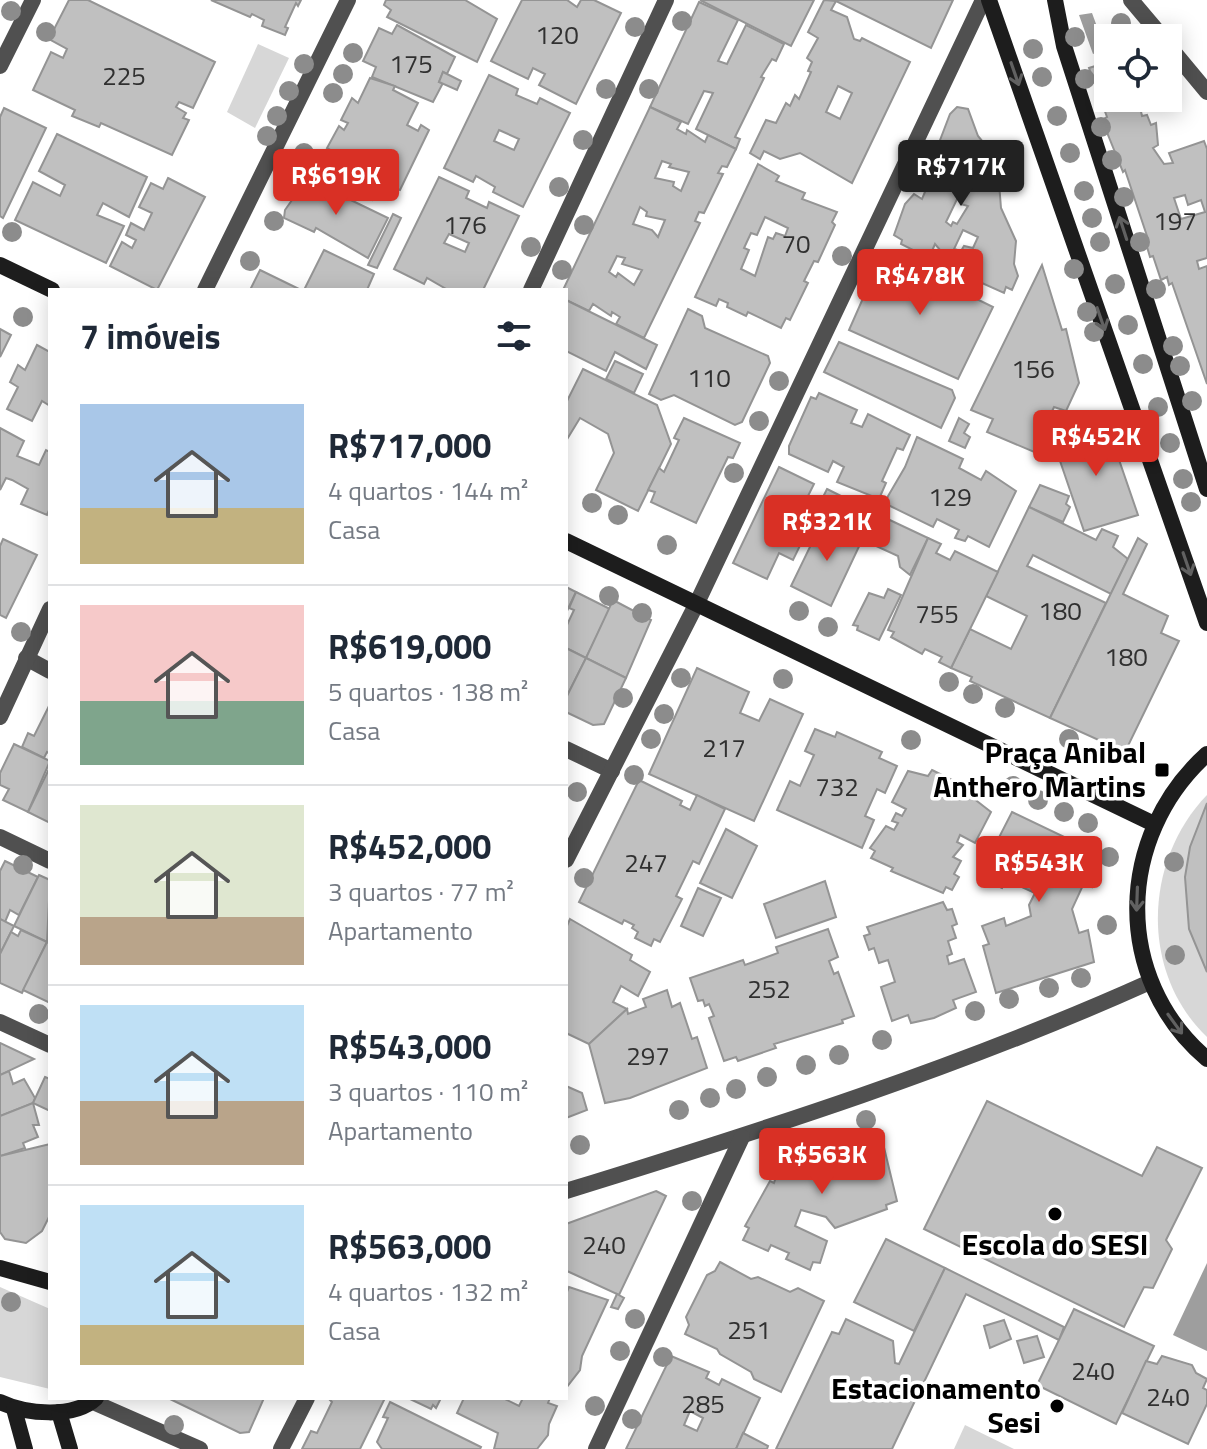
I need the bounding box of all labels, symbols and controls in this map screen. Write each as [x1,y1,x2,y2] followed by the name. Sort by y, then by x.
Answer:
[535,15,579,54] house number: 120
[1094,24,1182,112] map controls
[1094,24,1182,112] button: locate
[389,44,433,83] house number: 175
[102,56,146,95] house number: 225
[1009,61,1023,85] one-way arrow
[896,140,1026,208] pin: R$717K
[916,146,1006,185] text: R$717K
[271,149,401,217] pin: R$619K
[291,155,381,194] text: R$619K
[1153,201,1197,240] house number: 197
[443,205,487,244] house number: 176
[1114,216,1129,241] one-way arrow
[781,224,811,263] house number: 70
[855,249,985,317] pin: R$478K
[875,255,965,294] text: R$478K
[1094,306,1109,331] one-way arrow
[80,310,221,362] text: 7 imóveis
[492,314,536,358] icon: filters
[1011,349,1055,388] house number: 156
[687,358,731,397] house number: 110
[1031,410,1161,478] pin: R$452K
[1051,416,1141,455] text: R$452K
[328,419,491,471] text: R$717,000
[144,436,240,532] icon: home
[328,471,528,510] text: 4 quartos · 144 m²
[928,477,972,516] house number: 129
[762,495,892,563] pin: R$321K
[782,501,872,540] text: R$321K
[328,510,380,549] text: Casa
[1180,552,1195,577] one-way arrow
[1038,591,1082,630] house number: 180
[915,594,959,633] house number: 755
[328,620,491,672] text: R$619,000
[144,637,240,733] icon: home
[1104,637,1148,676] house number: 180
[328,672,528,711] text: 5 quartos · 138 m²
[328,711,380,750] text: Casa
[702,728,746,767] house number: 217
[933,729,1146,809] place label: Praça Anibal Anthero Martins
[1153,761,1171,779] marker: Praça Anibal Anthero Martins
[815,767,859,806] house number: 732
[328,820,491,872] text: R$452,000
[974,836,1104,904] pin: R$543K
[144,837,240,933] icon: home
[994,842,1084,881] text: R$543K
[624,843,668,882] house number: 247
[328,872,514,911] text: 3 quartos · 77 m²
[1129,885,1144,912] one-way arrow
[328,911,473,950] text: Apartamento
[747,969,791,1008] house number: 252
[1166,1013,1183,1034] one-way arrow
[328,1020,491,1072] text: R$543,000
[626,1036,670,1075] house number: 297
[144,1037,240,1133] icon: home
[328,1072,528,1111] text: 3 quartos · 110 m²
[328,1111,473,1150] text: Apartamento
[757,1128,887,1196] pin: R$563K
[777,1134,867,1173] text: R$563K
[1046,1205,1064,1223] marker: Escola do SESI
[328,1220,491,1272] text: R$563,000
[962,1221,1148,1267] place label: Escola do SESI
[582,1225,626,1264] house number: 240
[144,1237,240,1333] icon: home
[328,1272,528,1311] text: 4 quartos · 132 m²
[727,1310,771,1349] house number: 251
[328,1311,380,1350] text: Casa
[1071,1351,1115,1390] house number: 240
[831,1365,1041,1445] place label: Estacionamento Sesi
[1146,1377,1190,1416] house number: 240
[681,1384,725,1423] house number: 285
[1048,1397,1066,1415] marker: Estacionamento Sesi

